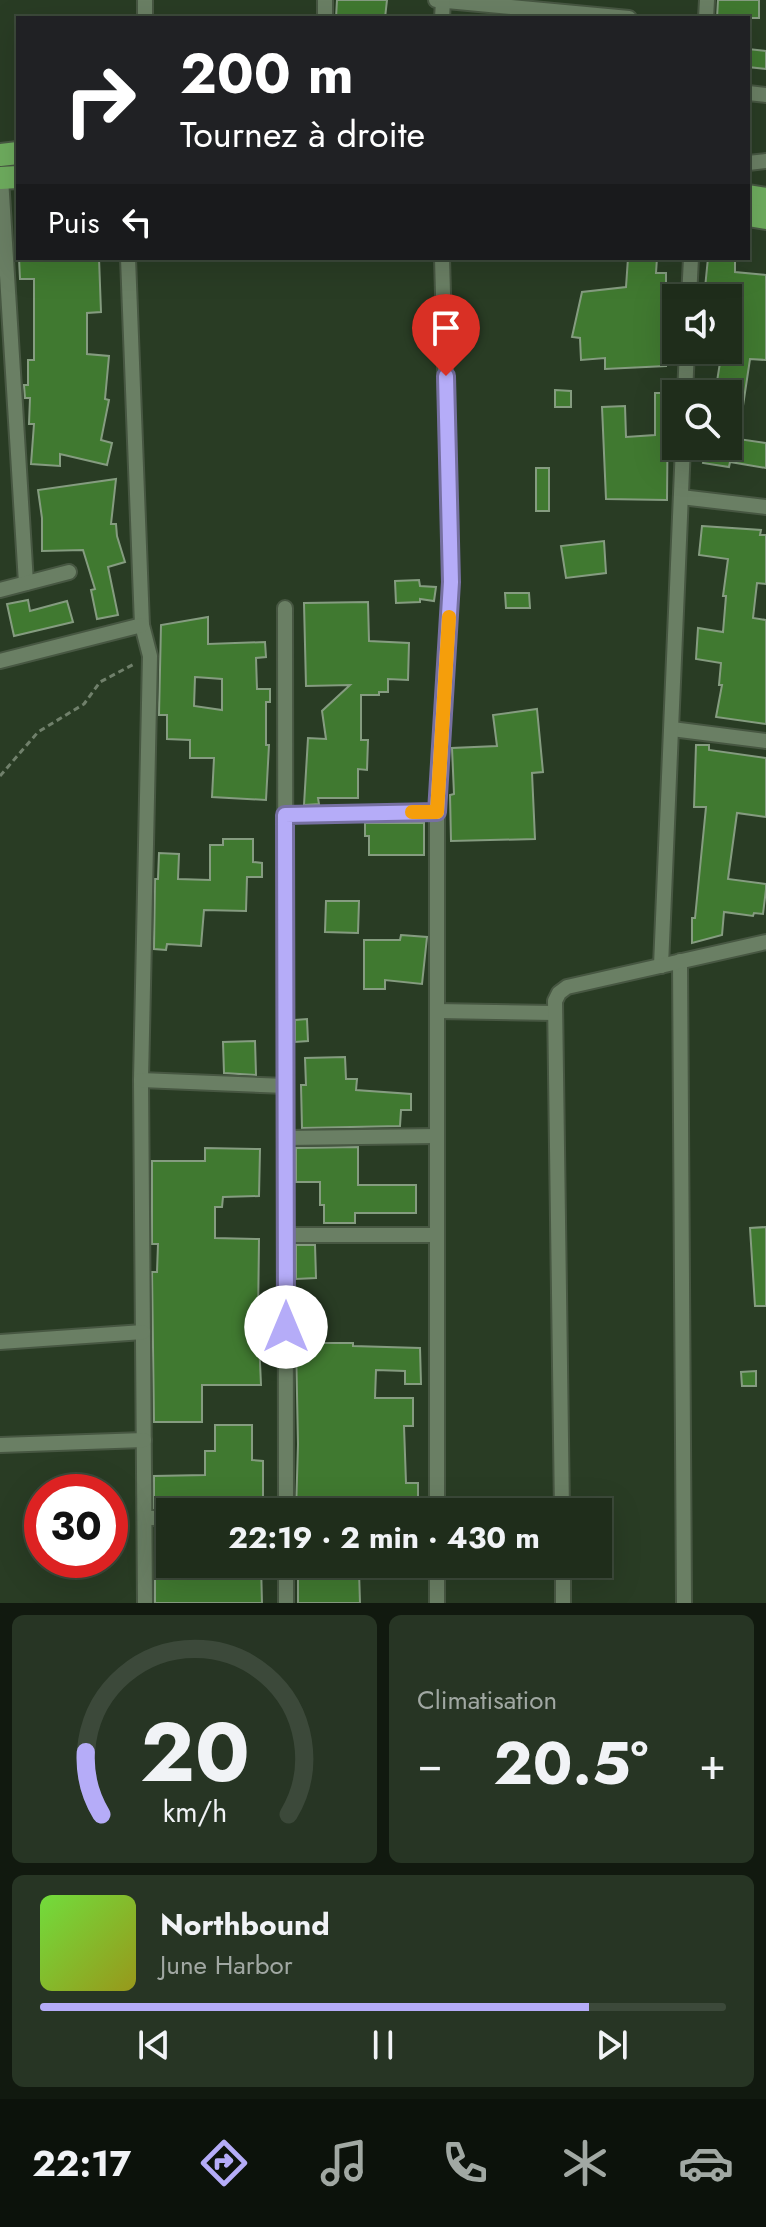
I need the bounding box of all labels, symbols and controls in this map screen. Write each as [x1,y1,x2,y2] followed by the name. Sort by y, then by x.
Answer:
[180,33,354,114] text: 200 m
[48,48,152,152] icon: right
[180,108,425,160] text: Tournez à droite
[115,200,159,244] icon: left
[48,201,99,244] text: Puis
[662,284,742,460] map controls
[662,284,742,364] button: sound
[412,294,480,376] pin
[424,306,468,350] icon: arrive
[662,380,742,460] button: search
[244,1285,328,1369] position arrow
[24,1474,128,1578] speed limit sign: 30
[228,1516,540,1559] text: 22:19 · 2 min · 430 m
[417,1681,557,1719] text: Climatisation
[140,1692,249,1812] text: 20
[493,1720,648,1807] text: 20.5°
[417,1732,443,1796] text: −
[699,1732,726,1796] text: +
[162,1791,227,1833] text: km/h
[160,1903,330,1946] text: Northbound
[160,1946,293,1984] text: June Harbor
[132,2023,176,2067] icon: previous
[361,2023,405,2067] icon: pause
[590,2023,634,2067] icon: next
[196,2135,252,2191] icon: directions
[316,2135,372,2191] icon: music
[437,2135,493,2191] icon: phone
[557,2135,613,2191] icon: climate
[678,2135,734,2191] icon: car
[32,2137,131,2189] text: 22:17

